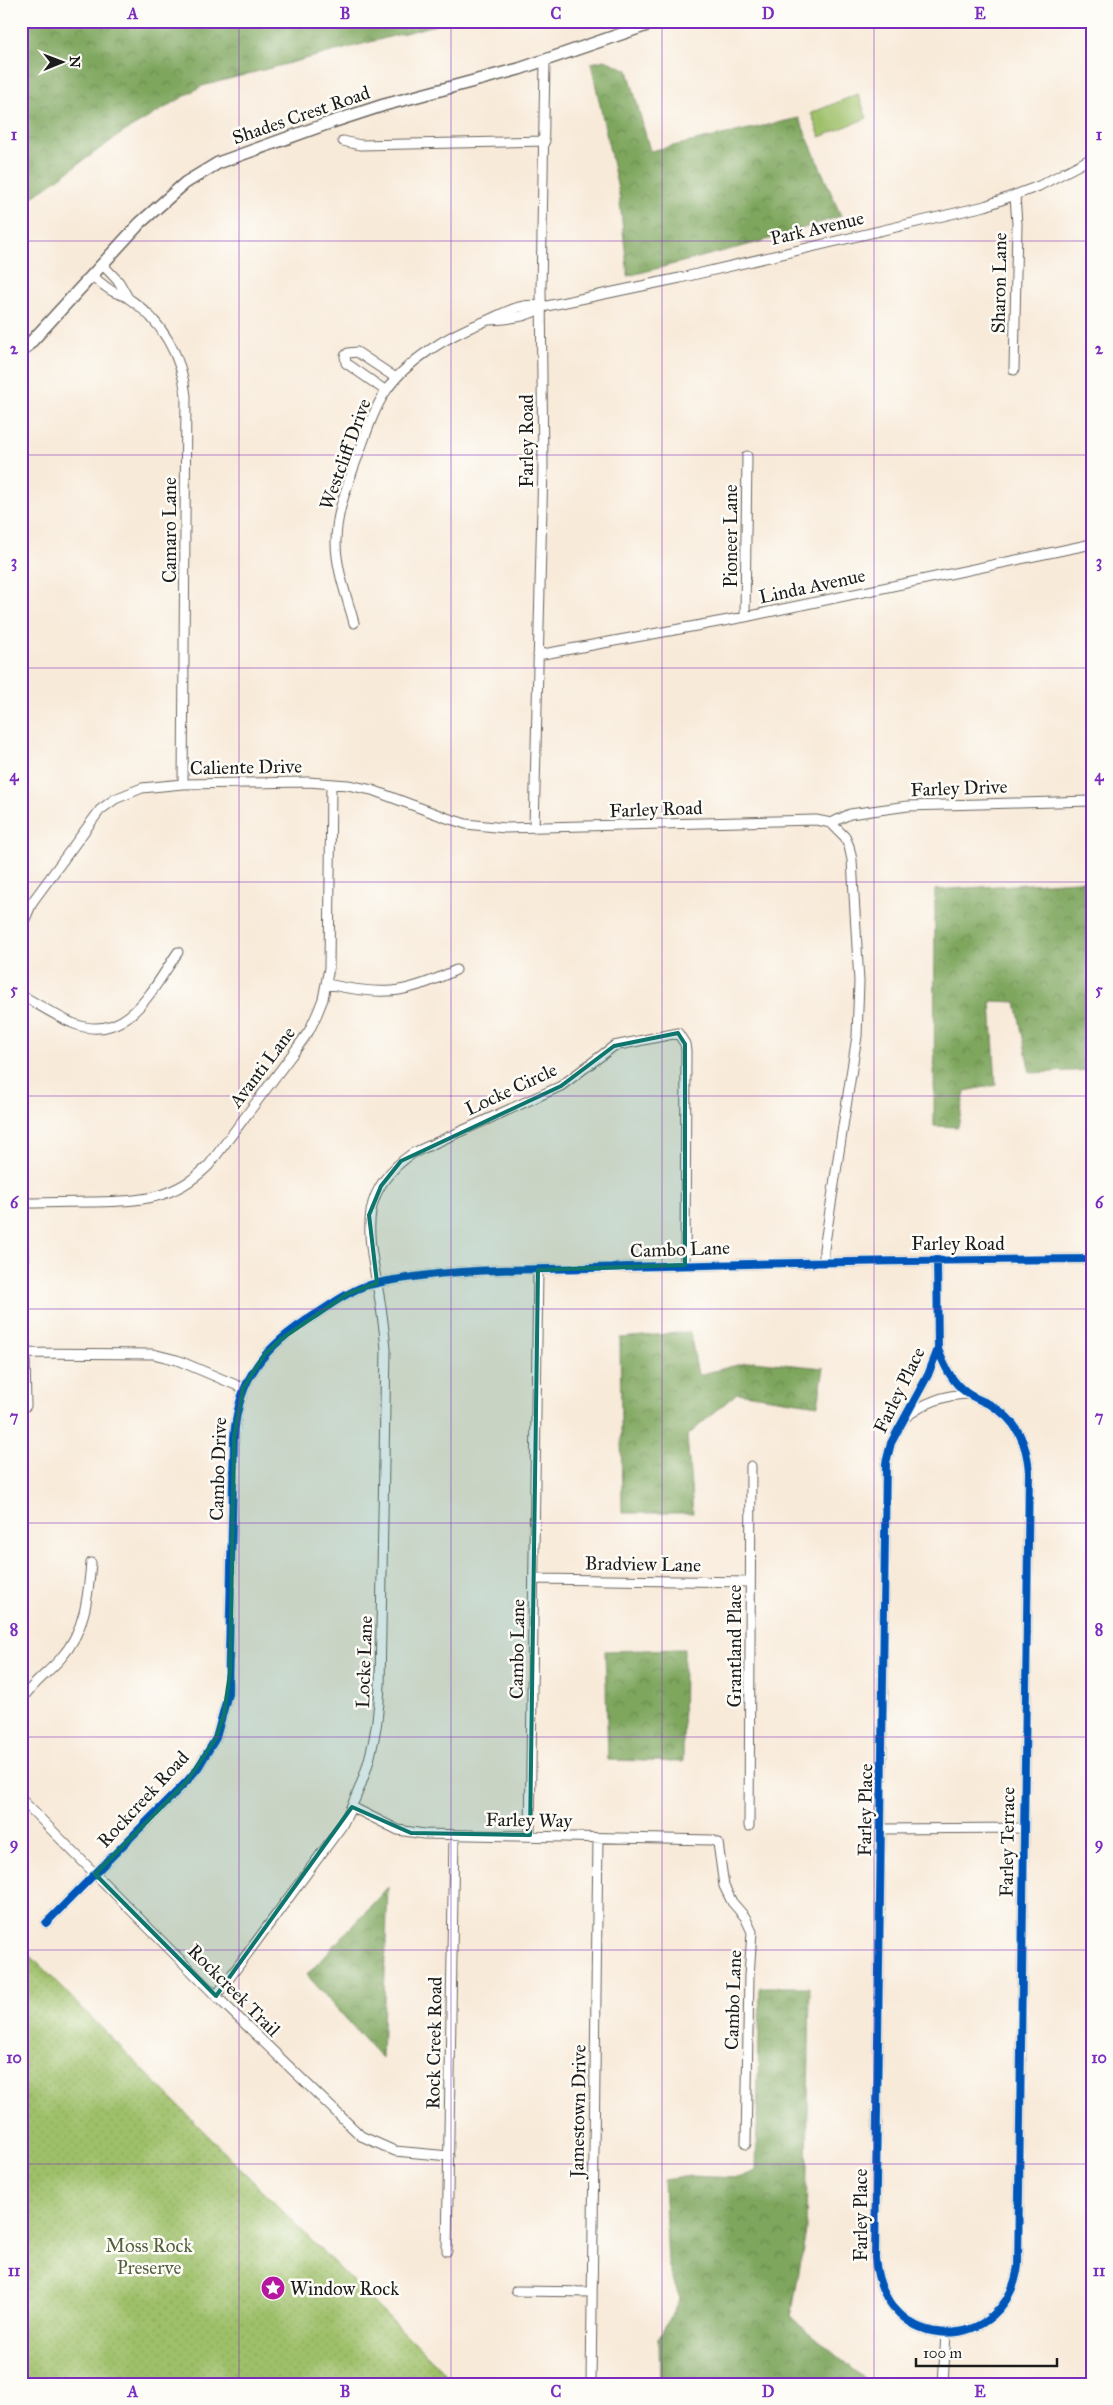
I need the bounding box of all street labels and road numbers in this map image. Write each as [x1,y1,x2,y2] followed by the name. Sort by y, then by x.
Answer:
[229,81,373,149] street label: Shades Crest Road
[768,206,866,250] street label: Park Avenue
[987,232,1011,334] street label: Sharon Lane
[515,394,538,488] street label: Farley Road
[314,395,376,513] street label: Westcliff Drive
[158,477,181,583] street label: Camaro Lane
[719,484,742,588] street label: Pioneer Lane
[757,563,867,609] street label: Linda Avenue
[190,755,302,779] street label: Caliente Drive
[910,775,1008,801] street label: Farley Drive
[609,796,704,822] street label: Farley Road
[223,1022,300,1113] street label: Avanti Lane
[461,1058,561,1120] street label: Locke Circle
[911,1232,1005,1255] street label: Farley Road
[630,1236,731,1262] street label: Cambo Lane
[868,1343,930,1437] street label: Farley Place
[205,1417,231,1521] street label: Cambo Drive
[585,1551,701,1577] street label: Bradview Lane
[723,1584,746,1708] street label: Grantland Place
[505,1599,529,1699] street label: Cambo Lane
[351,1615,377,1709] street label: Locke Lane
[92,1746,194,1852] street label: Rockcreek Road
[853,1763,877,1857] street label: Farley Place
[995,1786,1019,1897] street label: Farley Terrace
[485,1808,574,1832] street label: Farley Way
[183,1939,286,2042] street label: Rockcreek Trail
[720,1949,746,2050] street label: Cambo Lane
[421,1976,447,2110] street label: Rock Creek Road
[565,2044,592,2180] street label: Jamestown Drive
[849,2168,872,2261] street label: Farley Place

